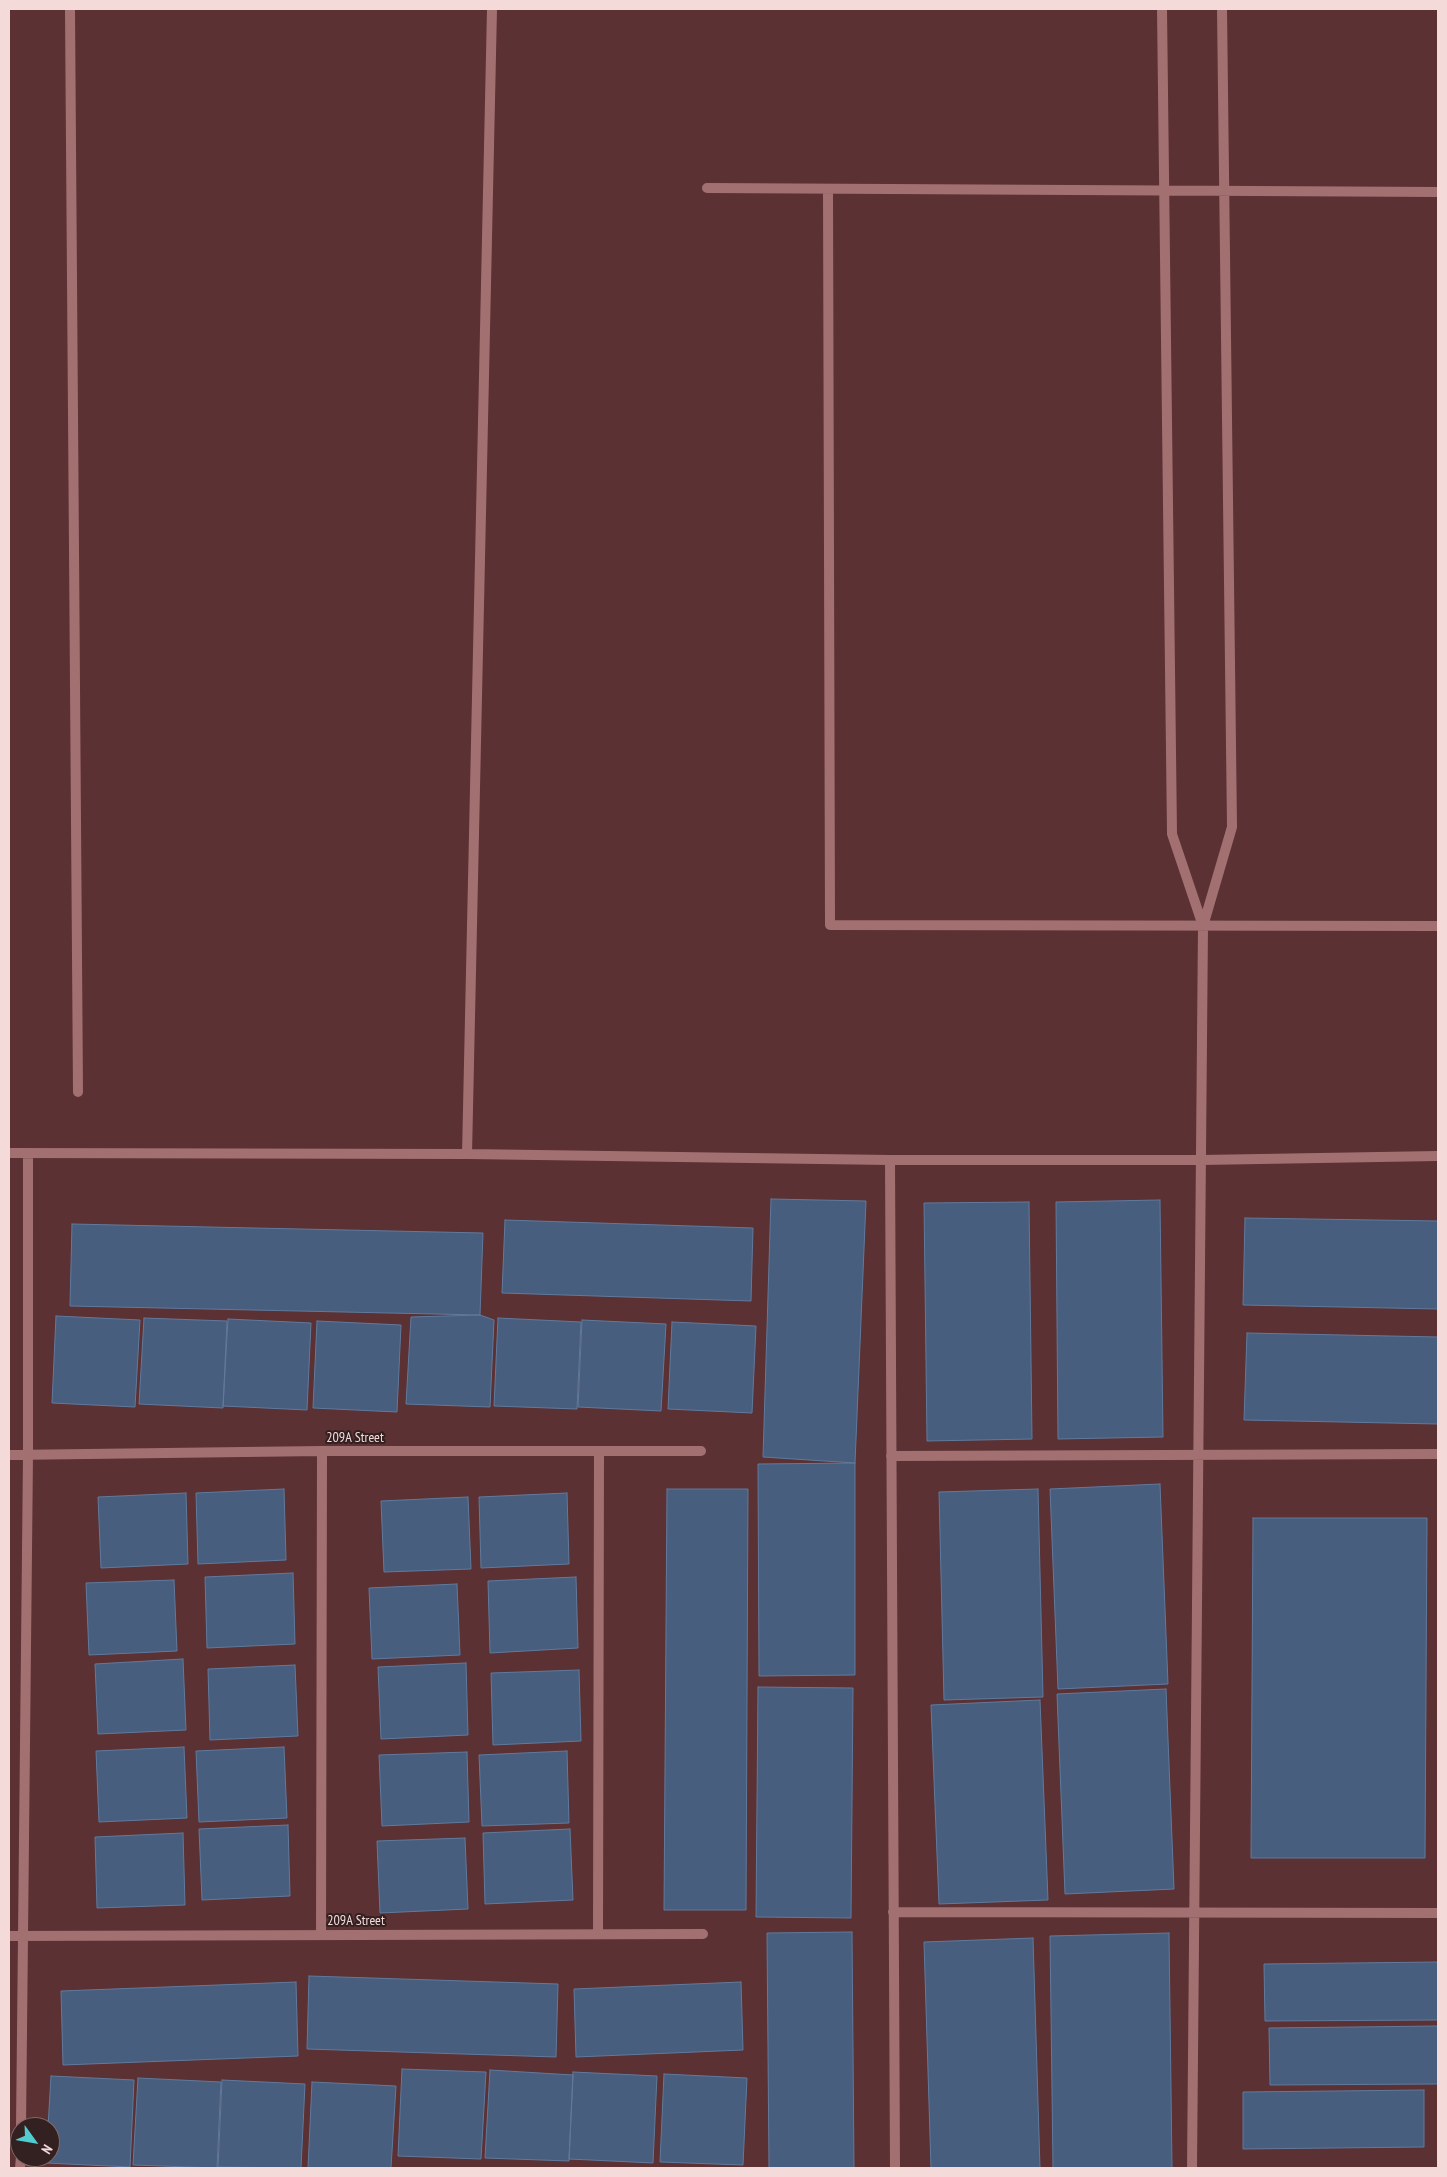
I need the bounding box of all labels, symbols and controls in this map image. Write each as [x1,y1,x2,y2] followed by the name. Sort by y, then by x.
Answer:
[326,1430,384,1446] street label: 209A Street
[327,1913,385,1929] street label: 209A Street
[10,2117,60,2167] north arrow
[37,2141,57,2157] text: N

